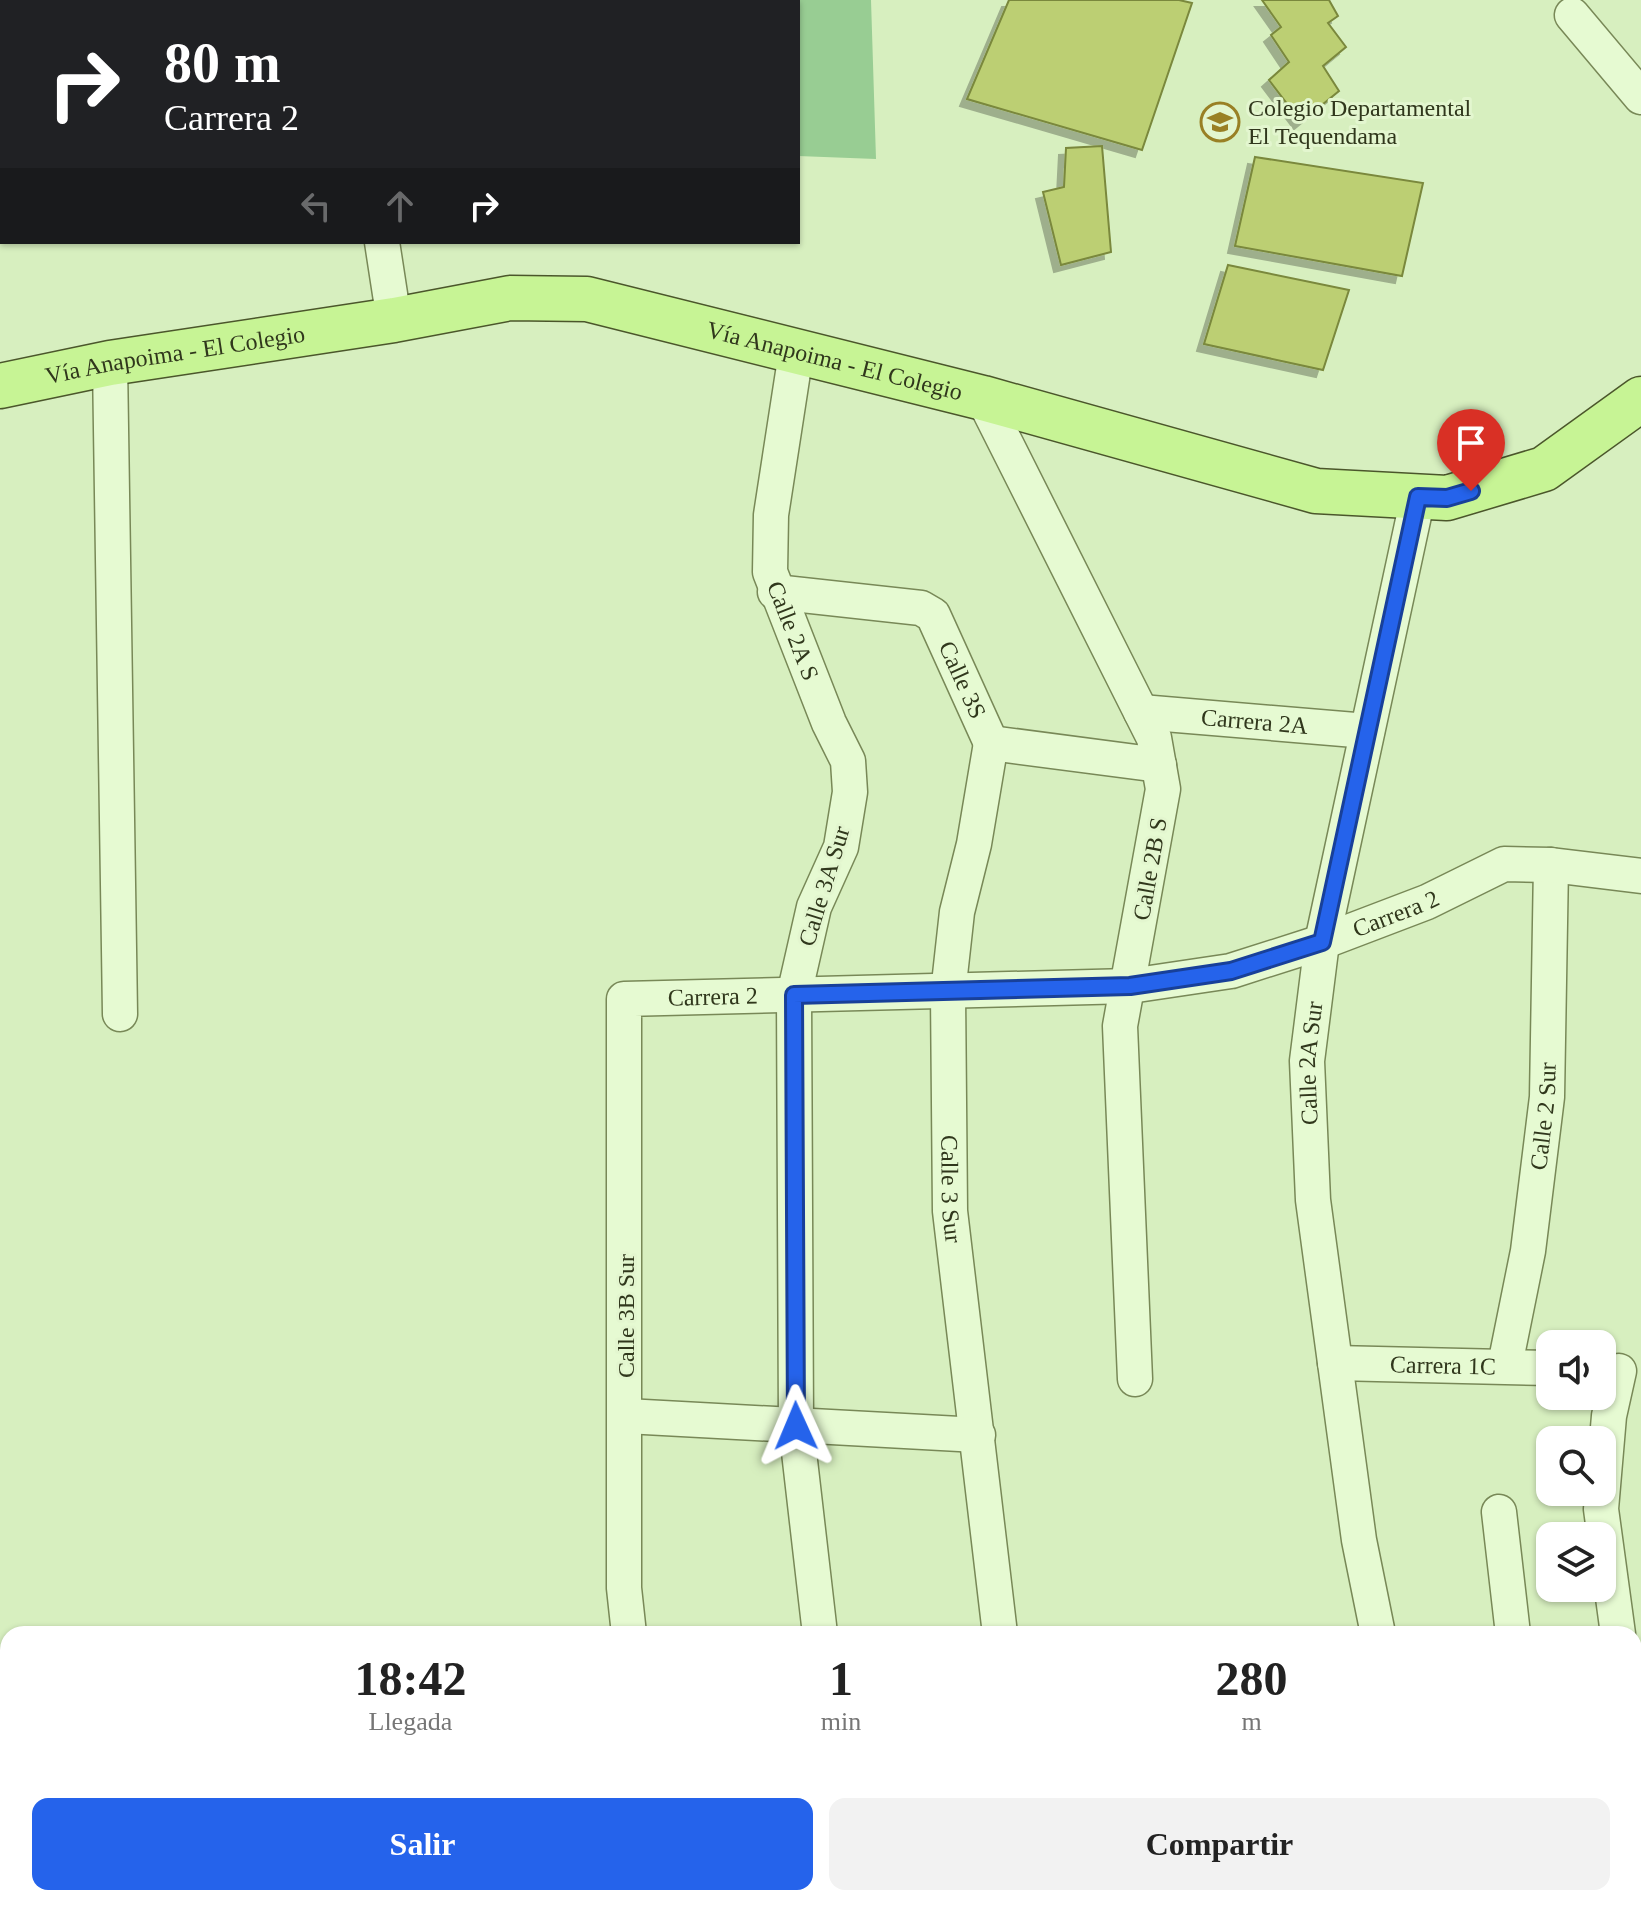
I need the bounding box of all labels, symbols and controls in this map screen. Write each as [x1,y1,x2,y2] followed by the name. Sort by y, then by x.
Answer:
[32,32,136,136] icon: right
[164,32,281,94] text: 80 m
[1248,95,1472,149] place label: Colegio Departamental El Tequendama
[164,98,299,138] text: Carrera 2
[1199,101,1241,143] school or university icon: Colegio Departamental El Tequendama
[294,184,338,228] icon: left
[378,184,422,228] icon: ahead
[462,184,506,228] icon: right
[704,316,965,405] street label: Vía Anapoima - El Colegio
[43,321,307,389] street label: Vía Anapoima - El Colegio
[1437,409,1505,491] pin
[1449,421,1493,465] icon: arrive
[762,578,824,684] street label: Calle 2A S
[934,637,991,723] street label: Calle 3S
[1200,704,1310,739] street label: Carrera 2A
[1128,816,1172,922] street label: Calle 2B S
[793,823,855,949] street label: Calle 3A Sur
[1349,885,1443,942] street label: Carrera 2
[667,983,758,1011] street label: Carrera 2
[1294,1000,1327,1126] street label: Calle 2A Sur
[1525,1062,1561,1172] street label: Calle 2 Sur
[936,1135,967,1244] street label: Calle 3 Sur
[613,1254,639,1378] street label: Calle 3B Sur
[1536,1330,1616,1602] map controls
[1536,1330,1616,1410] button: sound
[1390,1351,1496,1380] street label: Carrera 1C
[754,1384,838,1468] position arrow
[1536,1426,1616,1506] button: search
[1536,1522,1616,1602] button: layers
[354,1652,466,1705] text: 18:42
[829,1652,853,1705] text: 1
[1216,1652,1288,1705] text: 280
[369,1707,452,1736] text: Llegada
[821,1707,861,1736] text: min
[1241,1707,1262,1736] text: m
[32,1798,813,1890] button: Salir
[829,1798,1610,1890] button: Compartir

